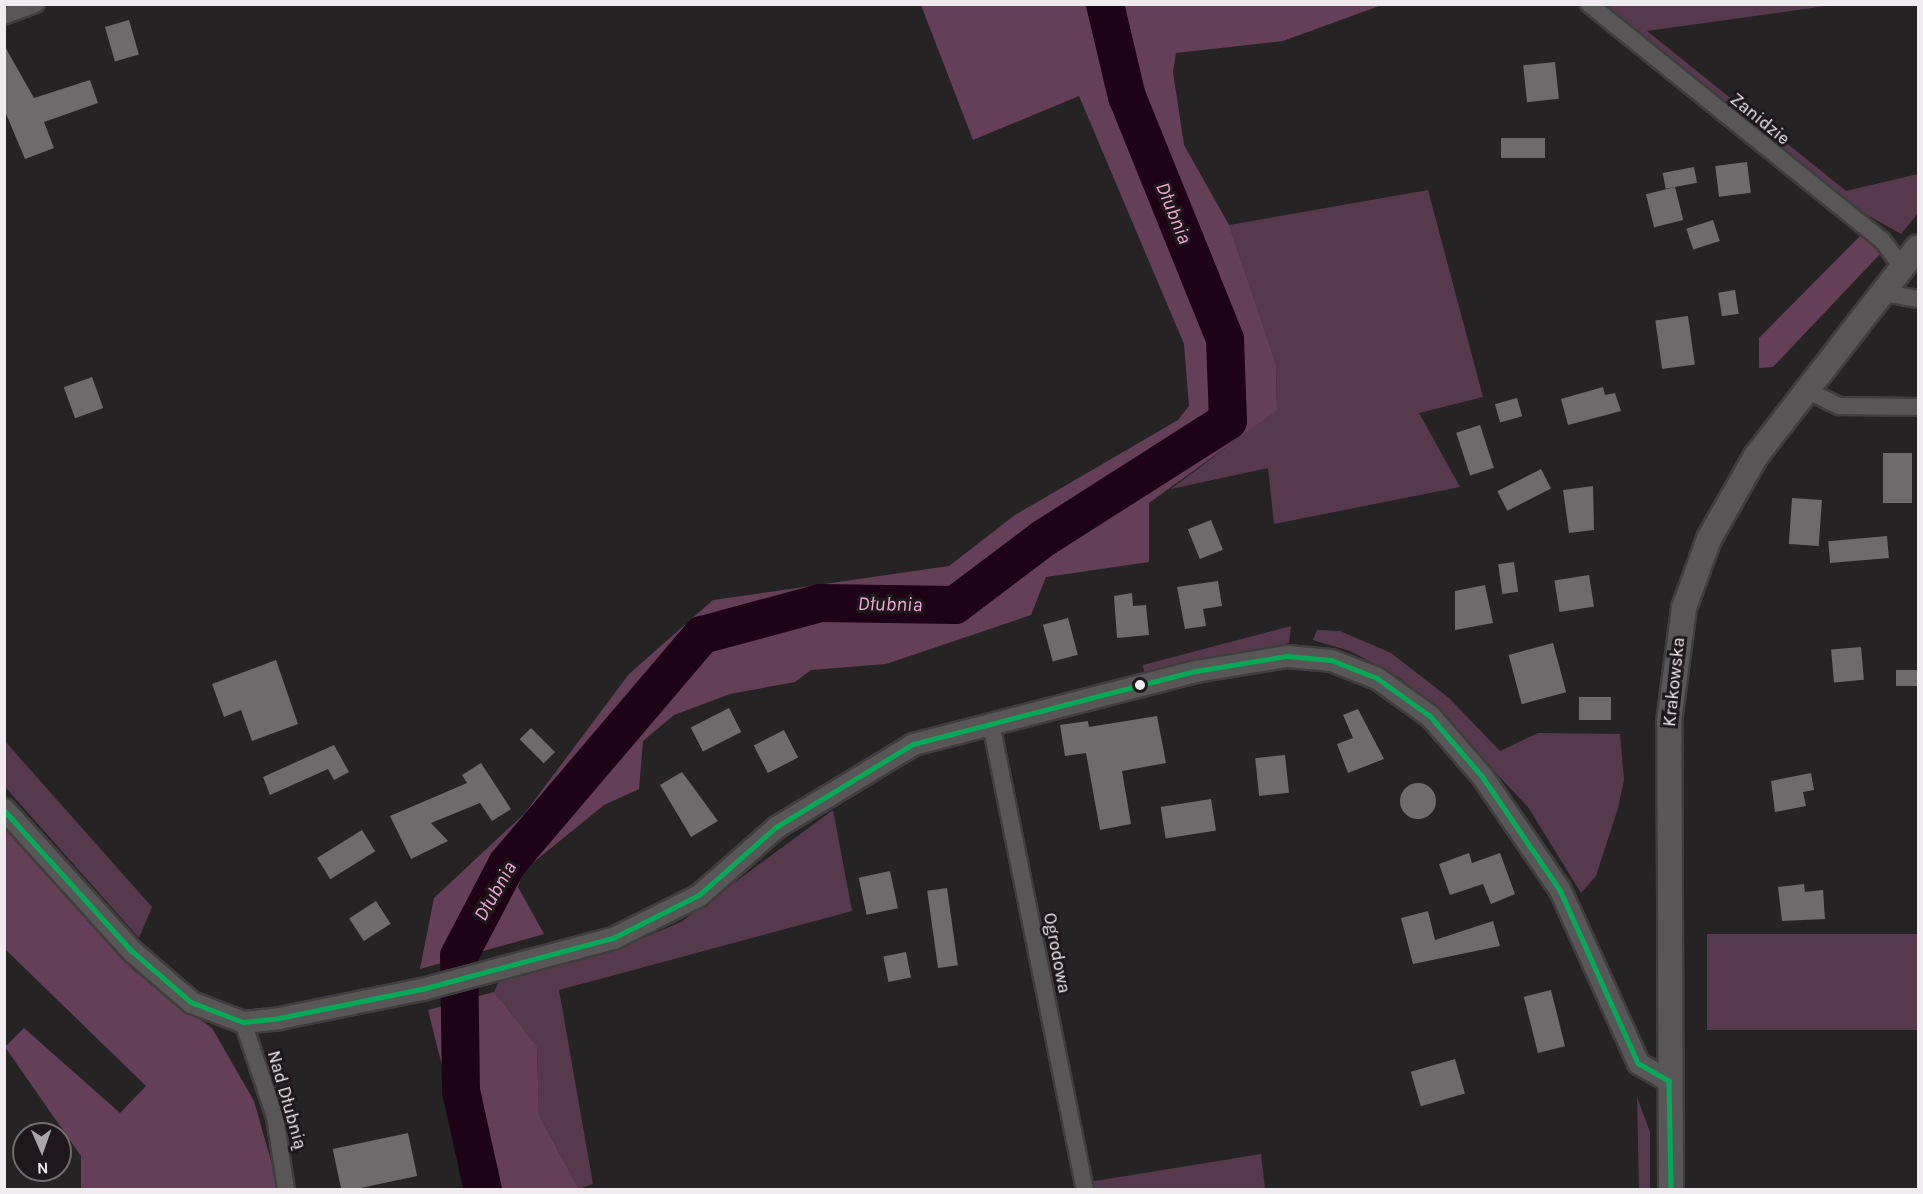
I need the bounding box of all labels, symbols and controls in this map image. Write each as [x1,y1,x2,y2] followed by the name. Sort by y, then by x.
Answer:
[1726,88,1794,150] street label: Zanidzie
[1151,179,1197,247] water label: Dłubnia
[857,591,923,617] water label: Dłubnia
[1659,636,1689,728] street label: Krakowska
[1134,679,1146,691] unlabelled marker
[468,857,522,925] water label: Dłubnia
[1039,911,1075,995] street label: Ogrodowa
[263,1048,311,1152] street label: Nad Dłubnią
[12,1122,72,1182] north arrow
[37,1159,49,1178] text: N

